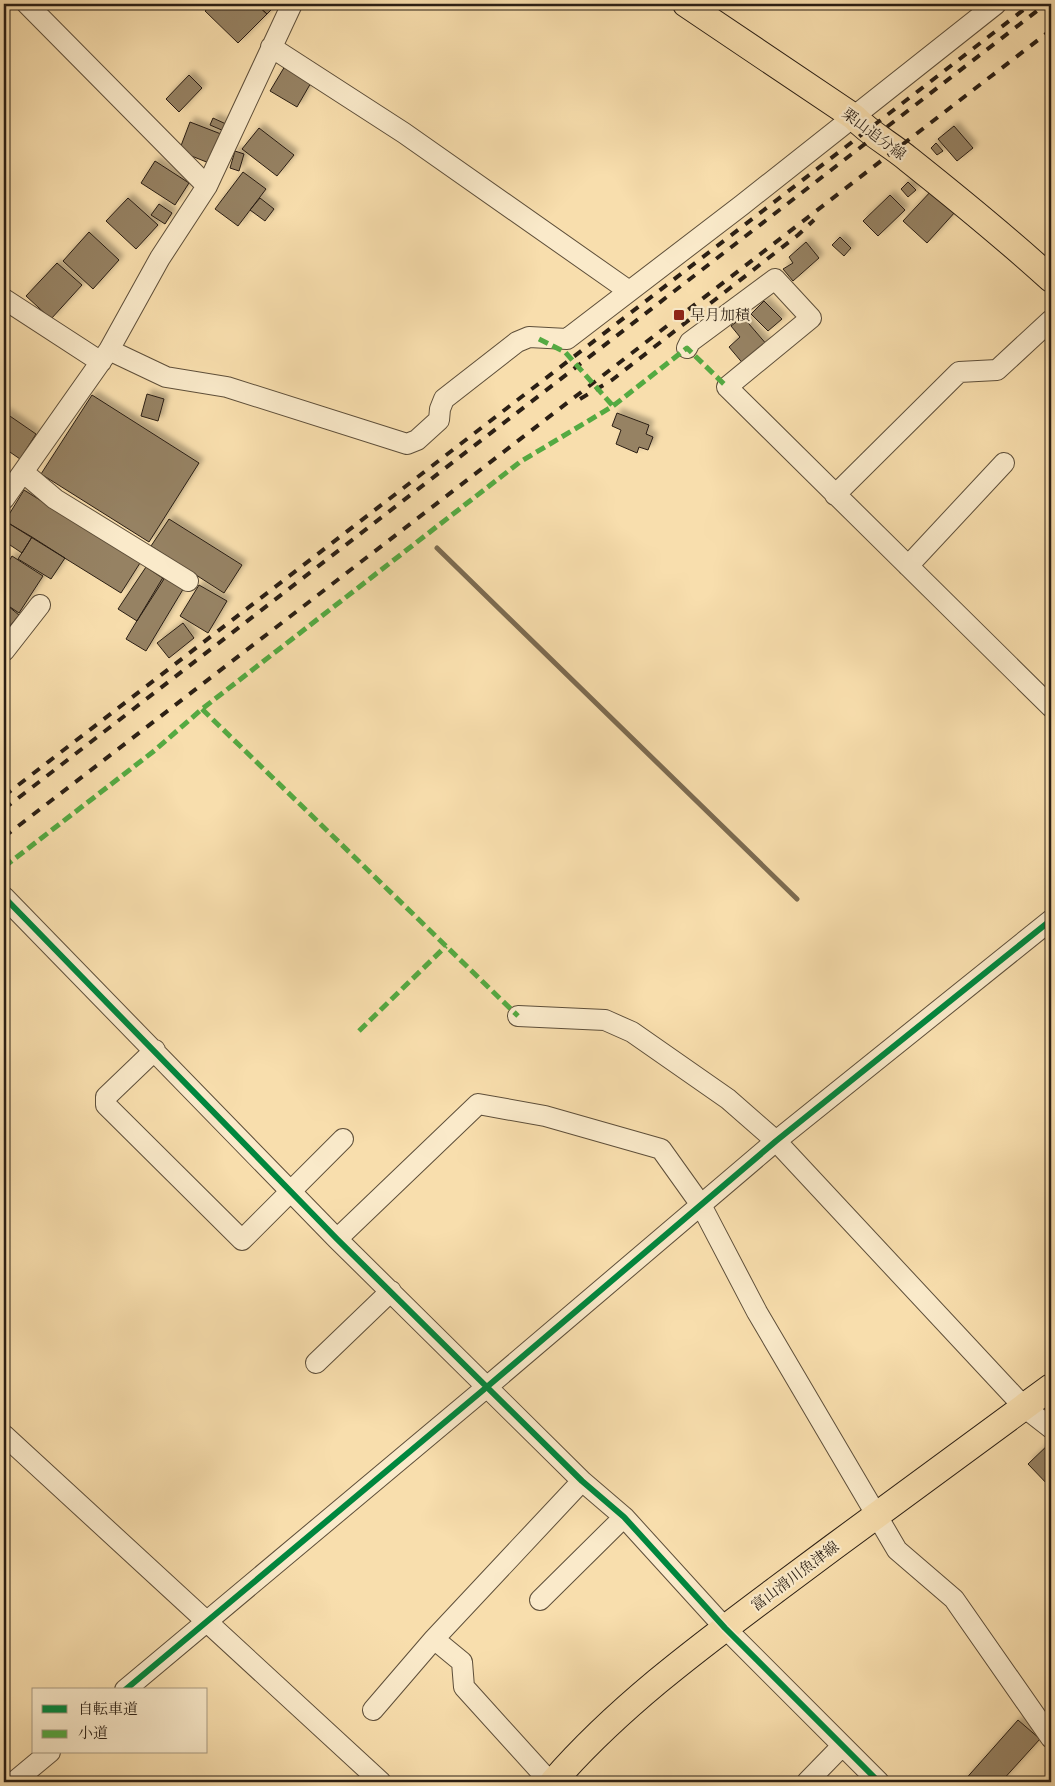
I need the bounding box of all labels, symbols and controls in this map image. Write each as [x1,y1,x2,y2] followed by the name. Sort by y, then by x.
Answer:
[839,105,909,164] street label: 栗山追分線
[690,307,750,324] place label: 早月加積
[672,308,686,322] marker: 早月加積
[748,1538,842,1615] street label: 富山滑川魚津線
[32,1688,208,1754] legend
[78,1701,138,1718] text: 自転車道
[78,1725,108,1742] text: 小道

